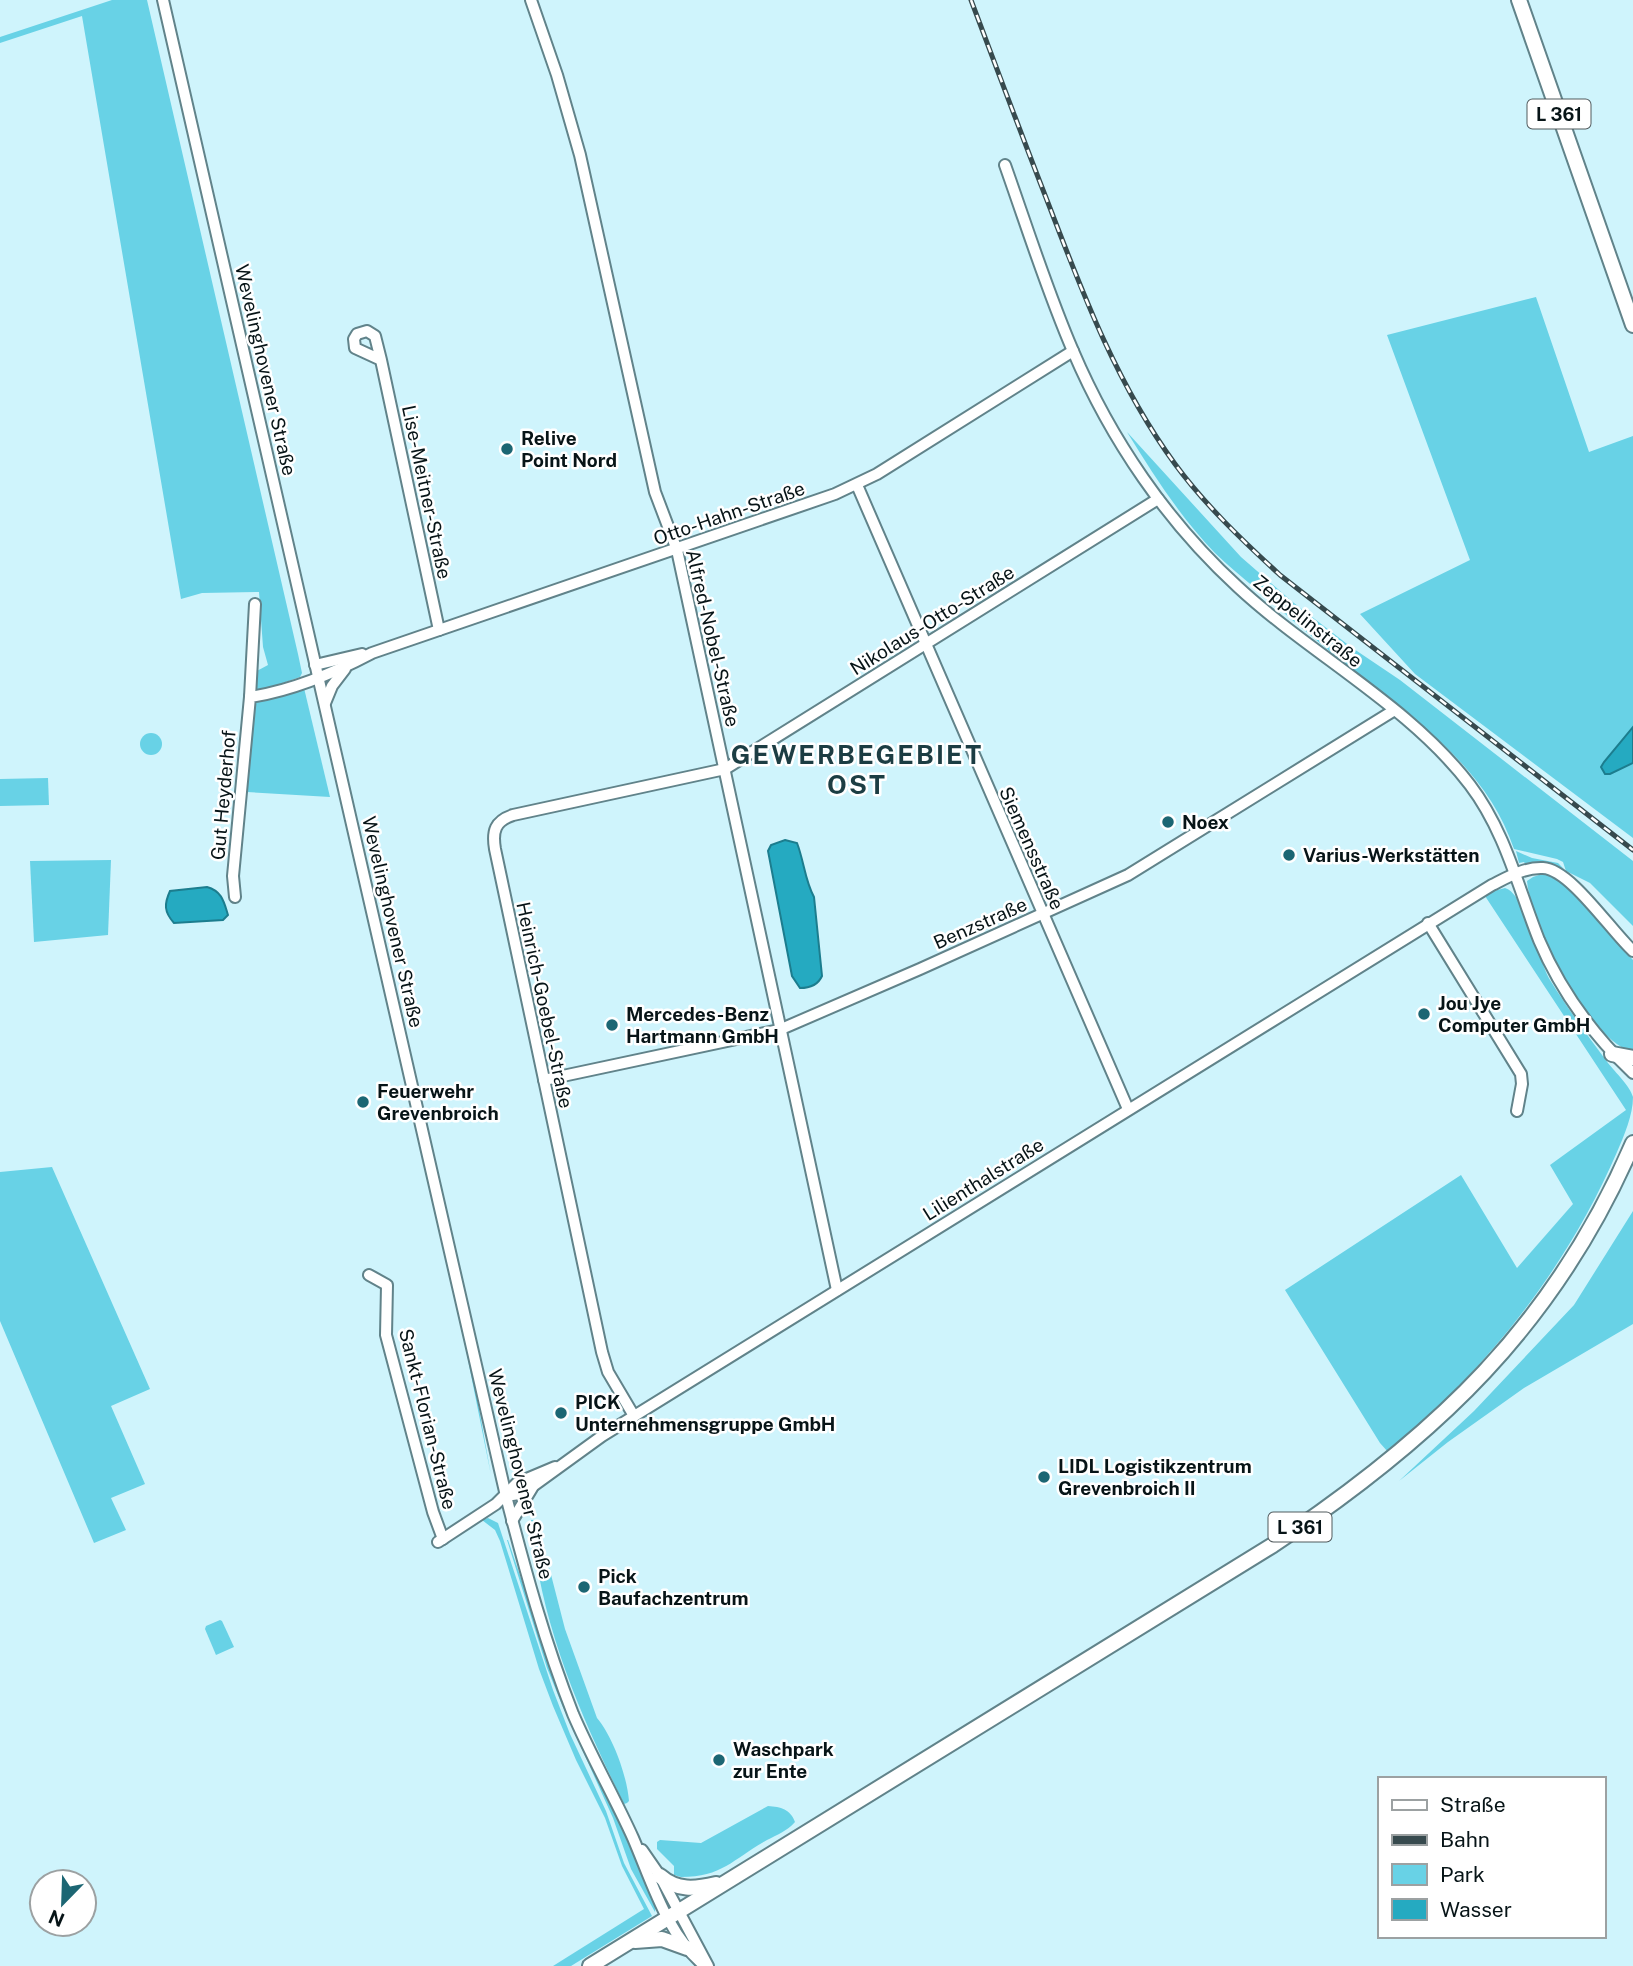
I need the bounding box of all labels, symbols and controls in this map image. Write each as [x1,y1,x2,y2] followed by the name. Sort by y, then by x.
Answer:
[1528,100,1590,128] road number: L 361
[231,262,301,478] street label: Wevelinghovener Straße
[398,403,456,581] street label: Lise-Meitner-Straße
[521,427,617,471] place label: Relive Point Nord
[499,441,515,457] marker: Relive Point Nord
[650,477,808,549] street label: Otto-Hahn-Straße
[682,547,744,729] street label: Alfred-Nobel-Straße
[846,561,1018,679] street label: Nikolaus-Otto-Straße
[1249,570,1367,672] street label: Zeppelinstraße
[206,729,240,861] street label: Gut Heyderhof
[731,739,983,800] district label: GEWERBEGEBIET OST
[995,783,1069,913] street label: Siemensstraße
[1182,811,1229,833] place label: Noex
[358,814,428,1030] street label: Wevelinghovener Straße
[1160,814,1176,830] marker: Noex
[1303,844,1480,866] place label: Varius-Werkstätten
[1281,847,1297,863] marker: Varius-Werkstätten
[930,893,1030,953] street label: Benzstraße
[512,900,578,1110] street label: Heinrich-Goebel-Straße
[1438,992,1590,1036] place label: Jou Jye Computer GmbH
[626,1003,779,1047] place label: Mercedes-Benz Hartmann GmbH
[1416,1006,1432,1022] marker: Jou Jye Computer GmbH
[604,1017,620,1033] marker: Mercedes-Benz Hartmann GmbH
[377,1080,499,1124] place label: Feuerwehr Grevenbroich
[355,1094,371,1110] marker: Feuerwehr Grevenbroich
[919,1133,1047,1225] street label: Lilienthalstraße
[395,1326,461,1512] street label: Sankt-Florian-Straße
[484,1367,558,1581] street label: Wevelinghovener Straße
[575,1391,835,1435] place label: PICK Unternehmensgruppe GmbH
[553,1405,569,1421] marker: PICK Unternehmensgruppe GmbH
[1058,1455,1252,1499] place label: LIDL Logistikzentrum Grevenbroich II
[1036,1469,1052,1485] marker: LIDL Logistikzentrum Grevenbroich II
[1268,1512,1332,1542] road number: L 361
[598,1565,748,1609] place label: Pick Baufachzentrum
[576,1579,592,1595] marker: Pick Baufachzentrum
[733,1738,834,1782] place label: Waschpark zur Ente
[711,1752,727,1768] marker: Waschpark zur Ente
[1378,1777,1605,1938] legend
[1440,1792,1506,1817] text: Straße
[1440,1827,1490,1852] text: Bahn
[1440,1862,1485,1887] text: Park
[28,1868,98,1938] north arrow
[1440,1897,1512,1922] text: Wasser
[45,1906,67,1932] text: N

